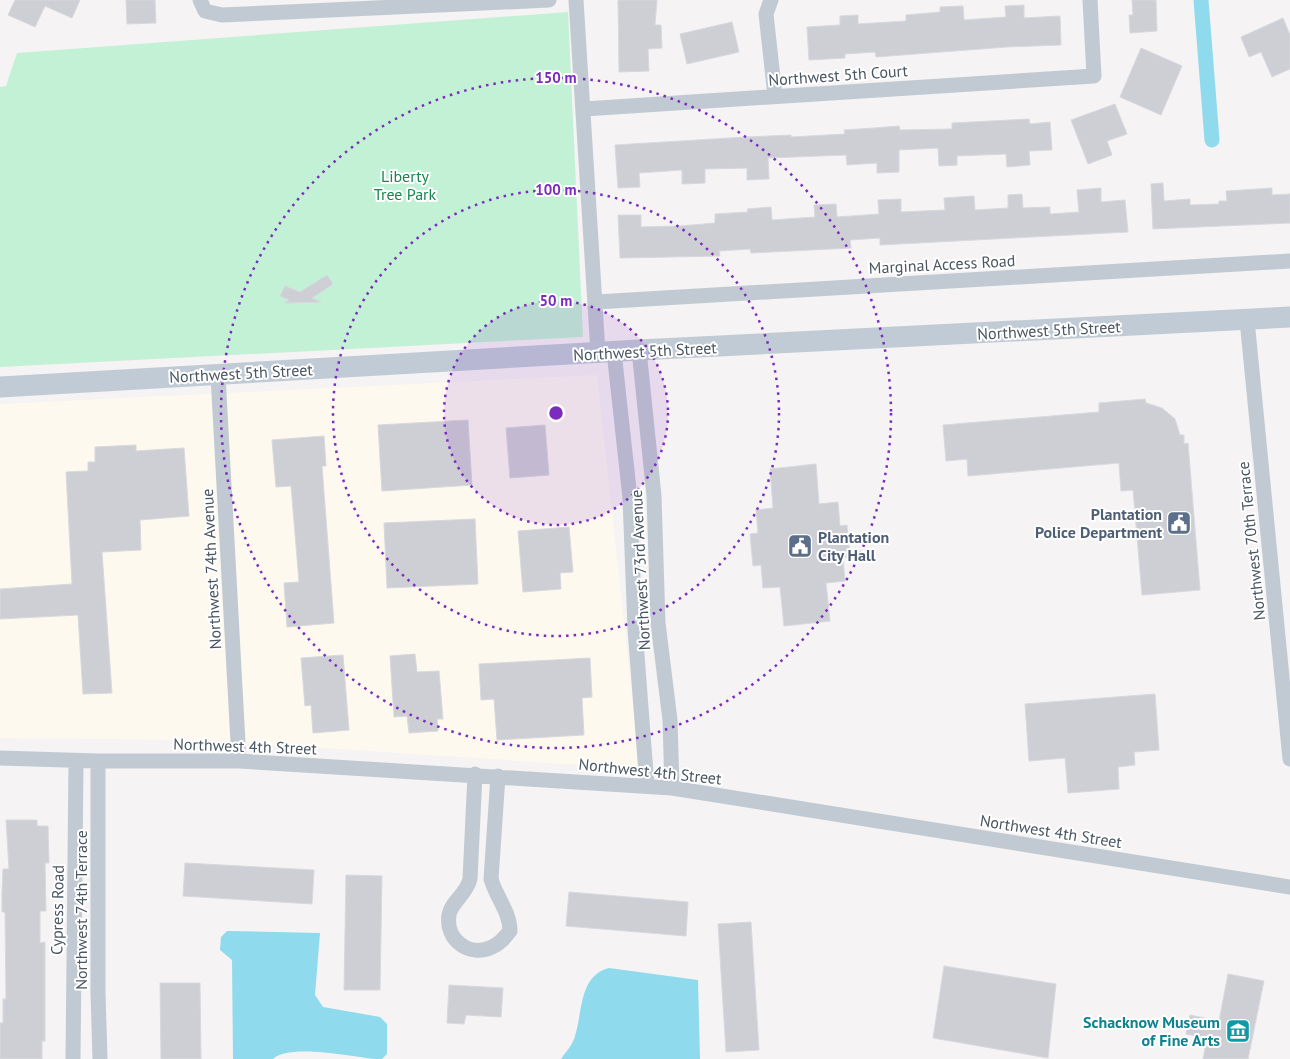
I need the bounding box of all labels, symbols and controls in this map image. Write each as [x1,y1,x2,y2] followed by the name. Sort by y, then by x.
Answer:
[768,60,909,90] street label: Northwest 5th Court
[535,68,577,87] text: 150 m
[374,166,437,204] park label: Liberty Tree Park
[535,180,577,199] text: 100 m
[868,250,1016,278] street label: Marginal Access Road
[540,291,572,310] text: 50 m
[977,316,1122,344] street label: Northwest 5th Street
[573,337,718,365] street label: Northwest 5th Street
[169,359,314,387] street label: Northwest 5th Street
[547,404,565,422] centre of rings
[1233,461,1269,621] street label: Northwest 70th Terrace
[197,488,225,650] street label: Northwest 74th Avenue
[626,489,654,651] street label: Northwest 73rd Avenue
[1035,504,1162,542] place label: Plantation Police Department
[1166,510,1192,536] public building icon: Plantation Police Department
[818,527,889,565] place label: Plantation City Hall
[787,533,813,559] public building icon: Plantation City Hall
[173,733,318,759] street label: Northwest 4th Street
[578,754,723,789] street label: Northwest 4th Street
[979,810,1124,852] street label: Northwest 4th Street
[71,830,91,990] street label: Northwest 74th Terrace
[46,865,68,955] street label: Cypress Road
[1083,1012,1220,1050] place label: Schacknow Museum of Fine Arts
[1225,1018,1251,1044] museum icon: Schacknow Museum of Fine Arts

